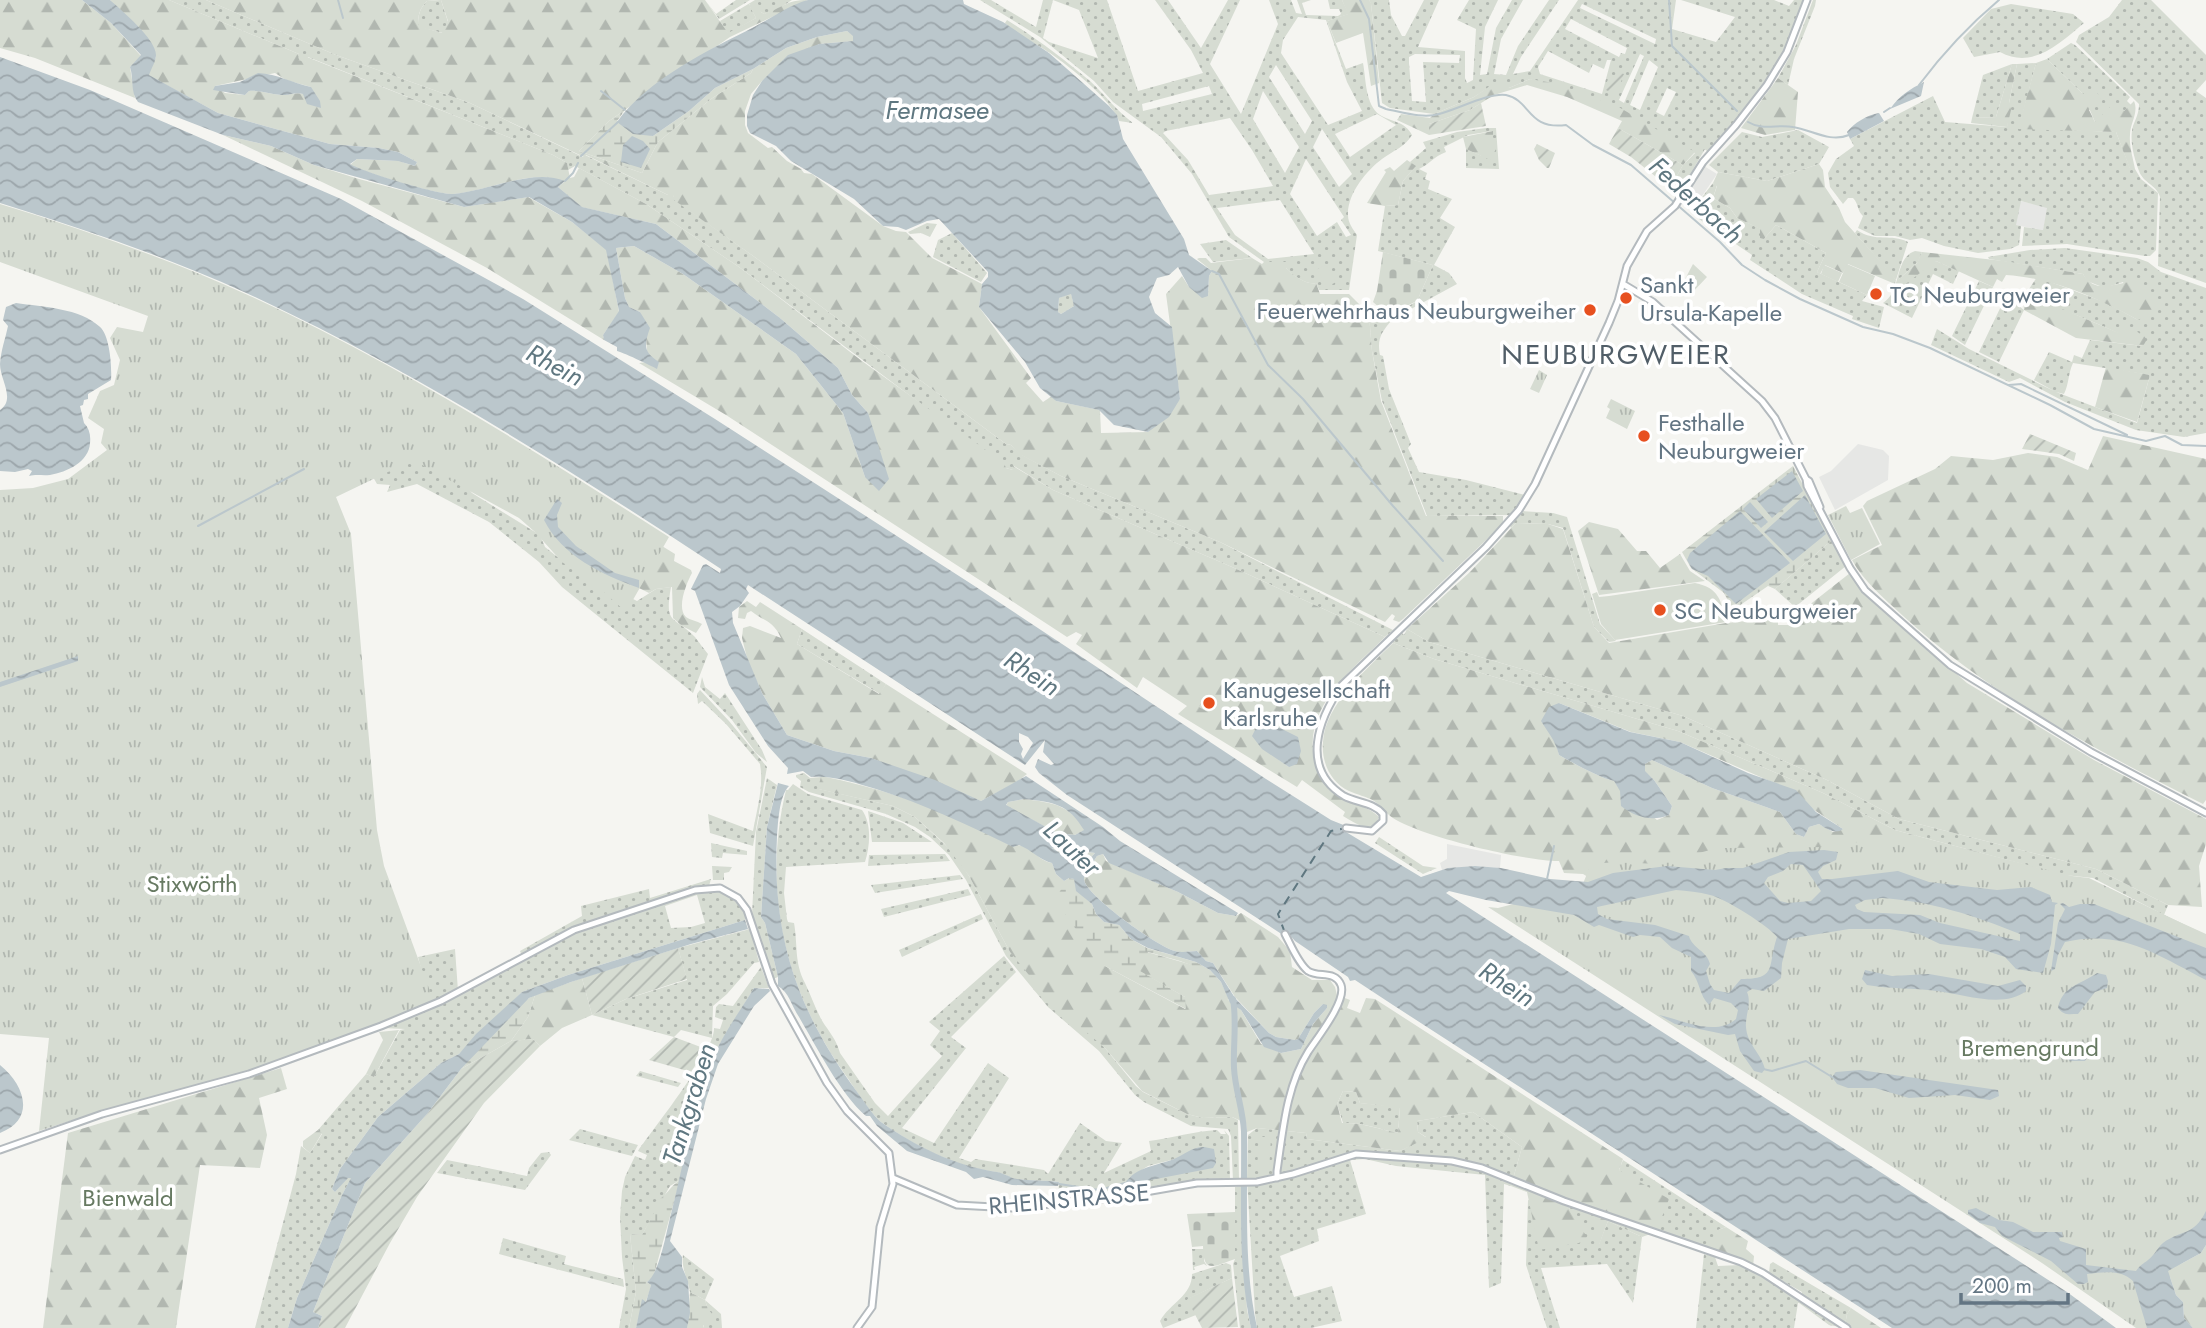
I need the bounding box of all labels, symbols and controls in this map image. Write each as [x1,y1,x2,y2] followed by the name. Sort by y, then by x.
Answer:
[885,91,989,129] water label: Fermasee
[1641,147,1751,253] water label: Federbach
[1640,267,1782,330] place label: Sankt Ursula-Kapelle
[1890,277,2071,312] place label: TC Neuburgweier
[1868,286,1884,302] marker: TC Neuburgweier
[1618,290,1634,306] marker: Sankt Ursula-Kapelle
[1257,293,1577,328] place label: Feuerwehrhaus Neuburgweiher
[1582,302,1598,318] marker: Feuerwehrhaus Neuburgweiher
[520,334,590,396] water label: Rhein
[1501,334,1731,375] district label: NEUBURGWEIER
[1658,405,1805,468] place label: Festhalle Neuburgweier
[1636,428,1652,444] marker: Festhalle Neuburgweier
[1674,593,1858,628] place label: SC Neuburgweier
[1652,602,1668,618] marker: SC Neuburgweier
[996,641,1068,705] water label: Rhein
[1223,672,1391,735] place label: Kanugesellschaft Karlsruhe
[1201,695,1217,711] marker: Kanugesellschaft Karlsruhe
[1035,811,1110,886] water label: Lauter
[146,866,238,901] park label: Stixwörth
[1471,952,1543,1016] water label: Rhein
[1961,1030,2099,1065] park label: Bremengrund
[652,1038,726,1170] water label: Tankgraben
[987,1175,1151,1223] street label: RHEINSTRASSE
[82,1180,174,1215] park label: Bienwald
[1961,1262,2068,1306] scale bar
[1972,1271,2032,1301] text: 200 m

